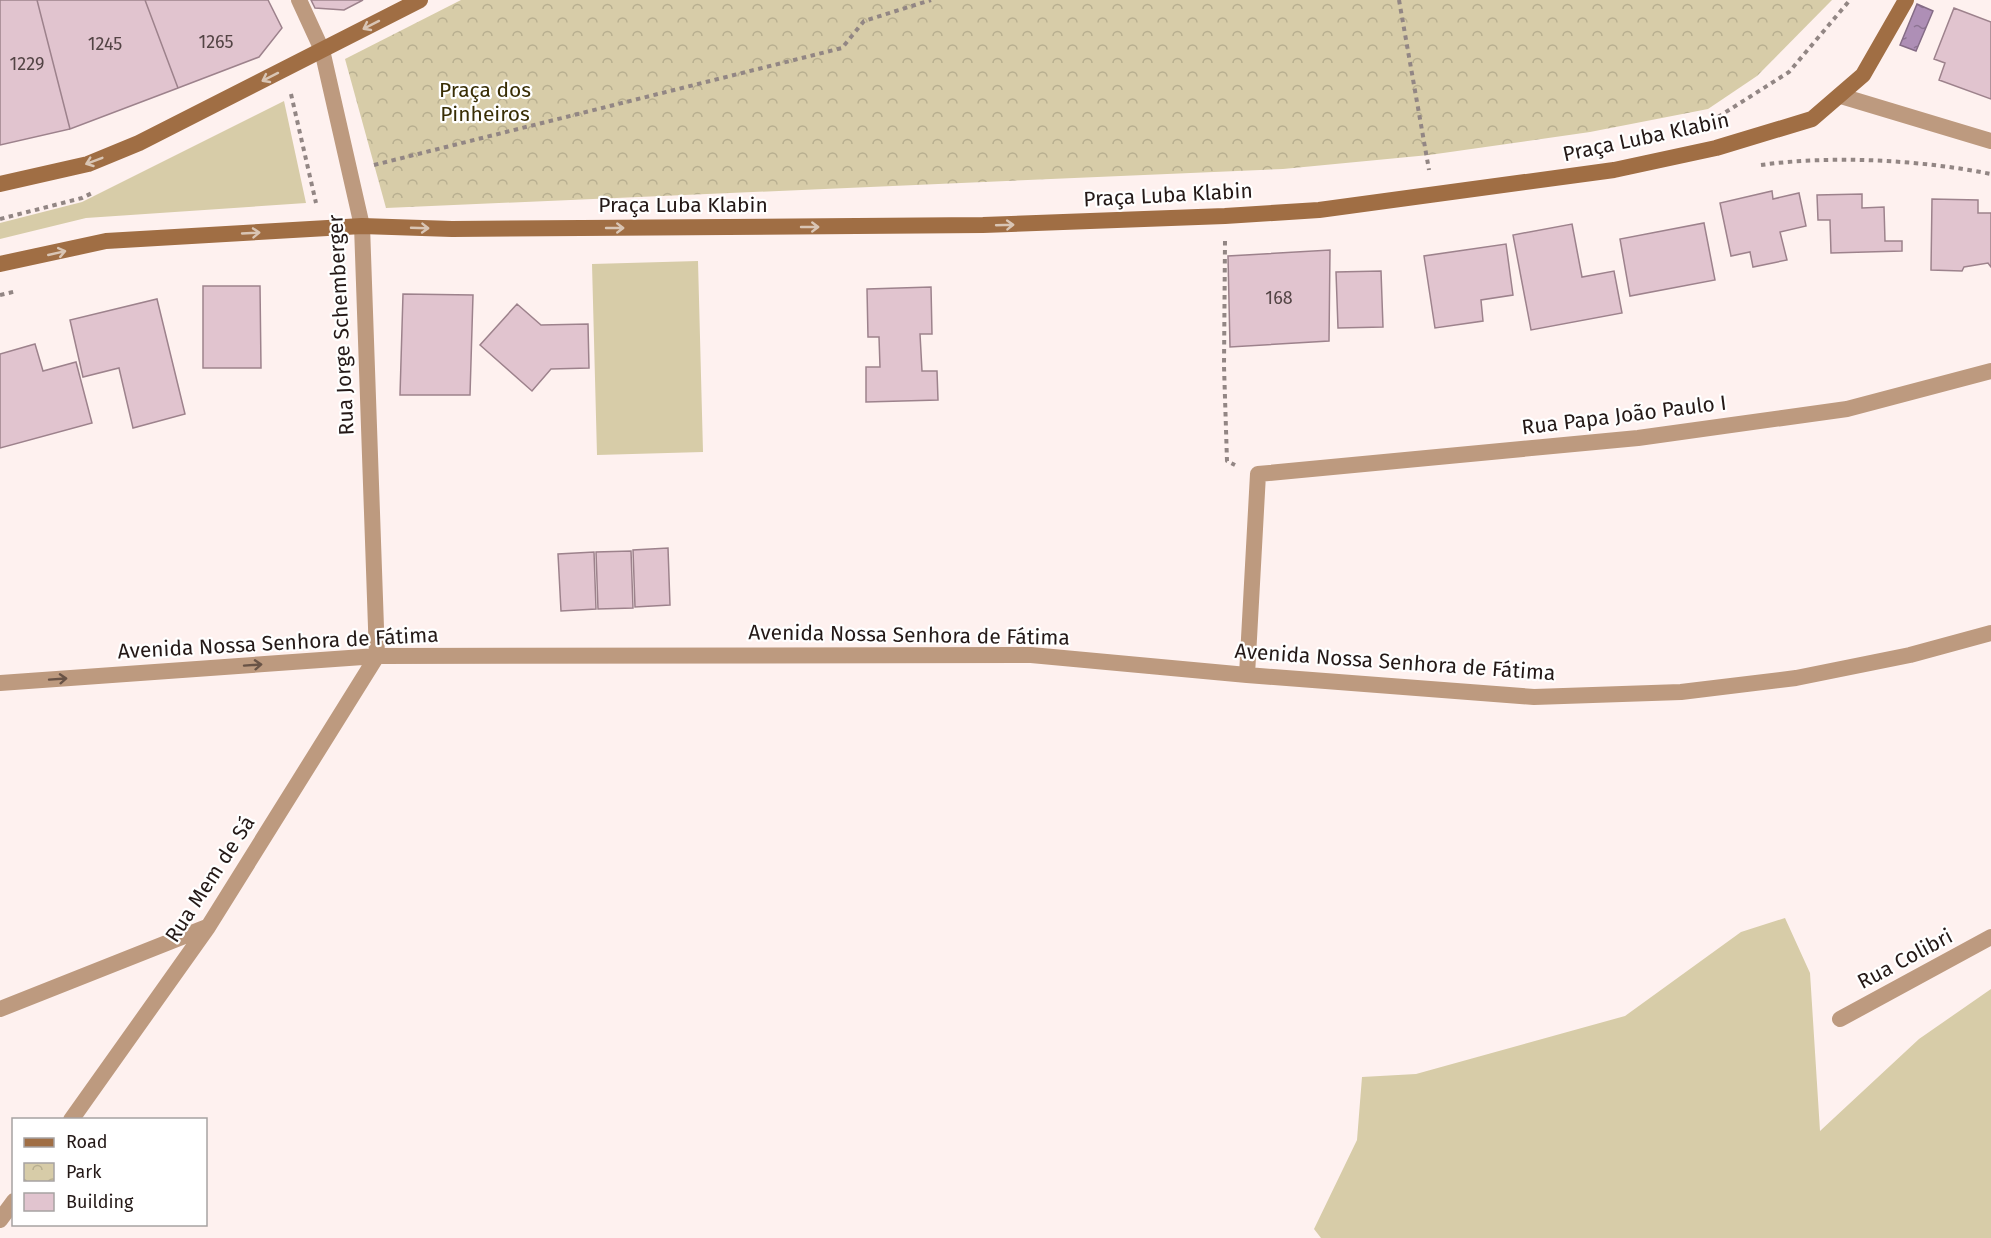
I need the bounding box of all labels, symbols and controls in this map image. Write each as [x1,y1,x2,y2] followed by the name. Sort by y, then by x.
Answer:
[363,20,381,31] one-way arrow
[198,31,234,53] house number: 1265
[88,33,122,55] house number: 1245
[10,53,44,75] house number: 1229
[262,72,280,83] one-way arrow
[439,77,531,127] park label: Praça dos Pinheiros
[1560,107,1732,167] street label: Praça Luba Klabin
[86,156,104,167] one-way arrow
[1083,178,1253,212] street label: Praça Luba Klabin
[598,192,768,218] street label: Praça Luba Klabin
[322,214,360,436] street label: Rua Jorge Schemberger
[995,219,1015,230] one-way arrow
[800,221,820,232] one-way arrow
[410,222,430,234] one-way arrow
[605,222,625,234] one-way arrow
[240,227,260,238] one-way arrow
[48,246,67,258] one-way arrow
[1265,287,1293,309] house number: 168
[1520,390,1728,440] street label: Rua Papa João Paulo I
[748,619,1070,651] street label: Avenida Nossa Senhora de Fátima
[117,622,439,664] street label: Avenida Nossa Senhora de Fátima
[1234,638,1556,686] street label: Avenida Nossa Senhora de Fátima
[242,659,262,670] one-way arrow
[48,673,68,684] one-way arrow
[159,811,261,947] street label: Rua Mem de Sá
[1853,923,1957,995] street label: Rua Colibri
[12,1118,207,1226] legend
[66,1131,108,1153] text: Road
[66,1161,102,1183] text: Park
[66,1191,134,1213] text: Building

